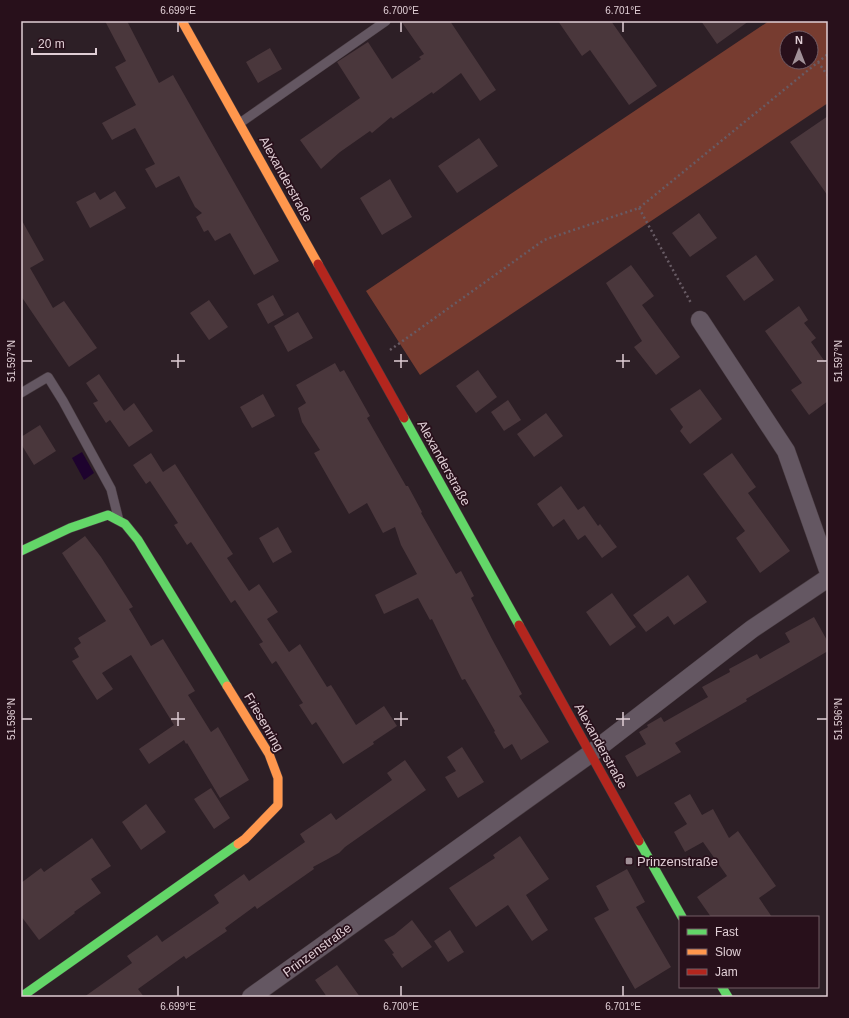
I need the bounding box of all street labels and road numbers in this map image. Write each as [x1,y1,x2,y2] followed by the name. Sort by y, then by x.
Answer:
[256,134,316,224] street label: Alexanderstraße
[414,418,474,508] street label: Alexanderstraße
[241,690,287,754] street label: Friesenring
[571,701,631,791] street label: Alexanderstraße
[280,920,354,980] street label: Prinzenstraße

